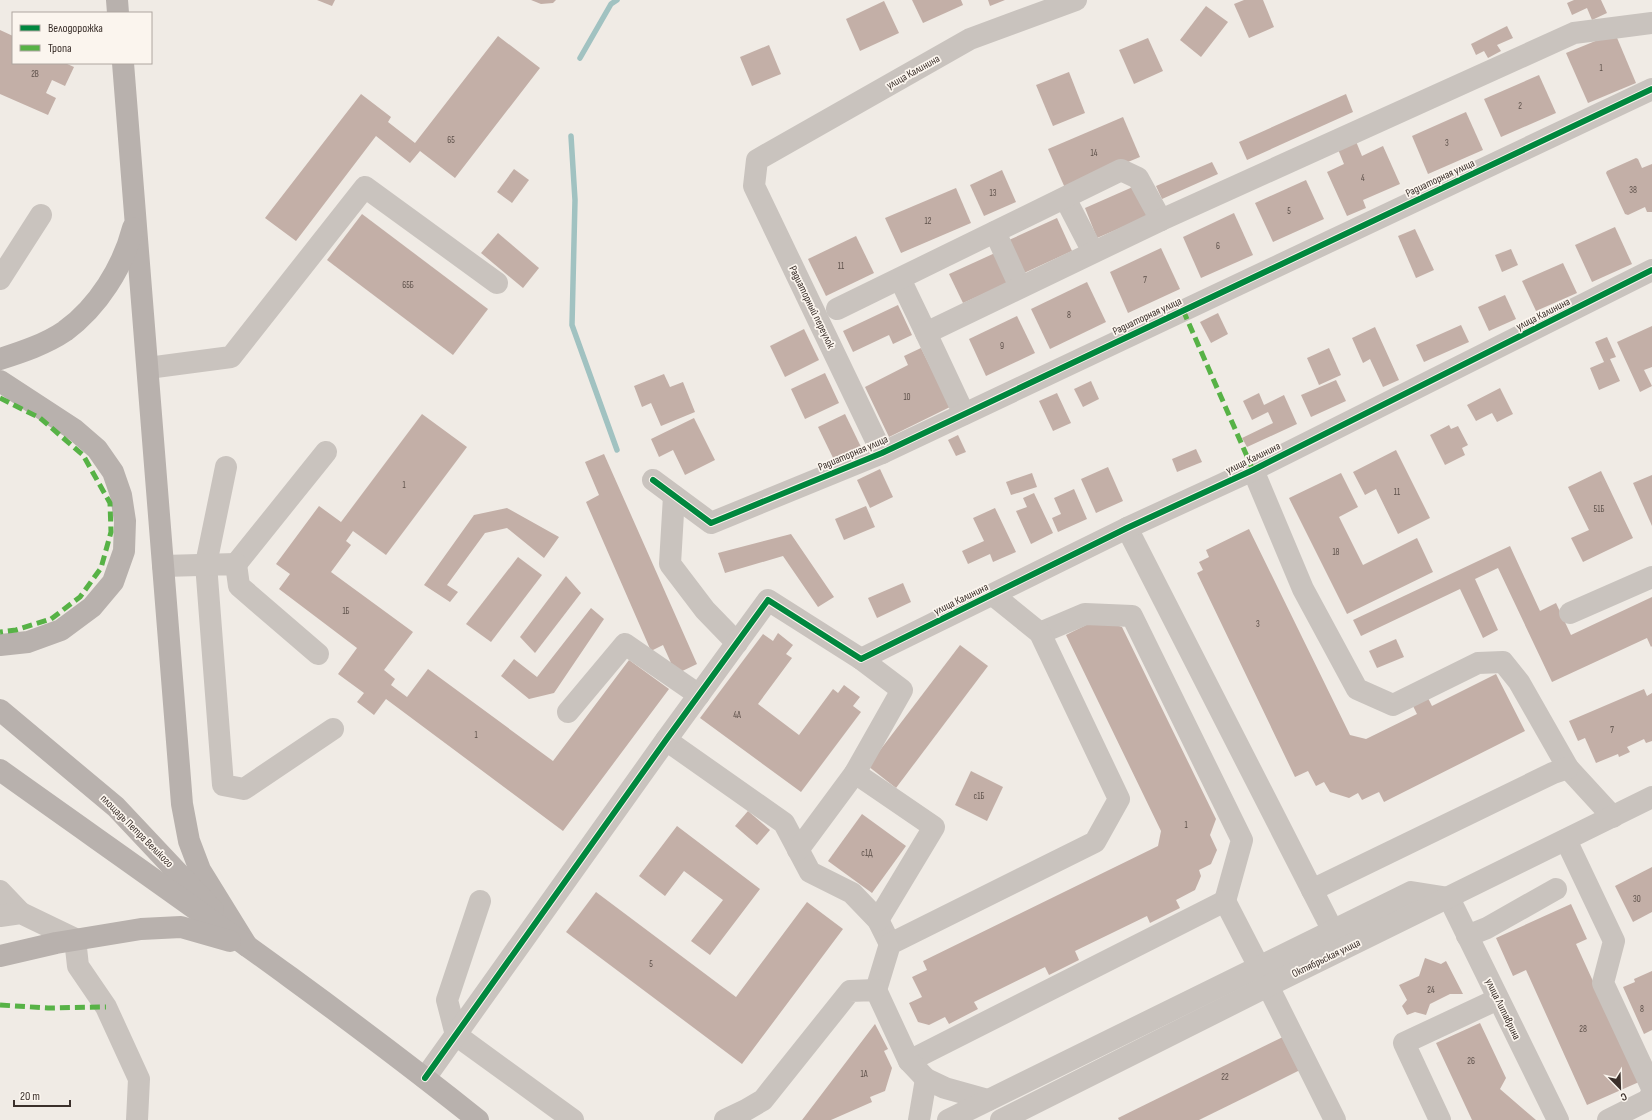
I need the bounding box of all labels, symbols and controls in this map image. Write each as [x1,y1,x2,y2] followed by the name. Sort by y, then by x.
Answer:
[12,12,152,64] legend
[48,21,103,36] text: Велодорожка
[48,41,72,56] text: Тропа
[884,52,942,92] street label: улица Калинина
[1599,63,1603,74] house number: 1
[31,69,39,80] house number: 2В
[1518,101,1522,112] house number: 2
[447,135,455,146] house number: 65
[1445,138,1449,149] house number: 3
[1091,148,1098,159] house number: 14
[1403,156,1477,200] street label: Радиаторная улица
[1361,173,1365,184] house number: 4
[1629,185,1637,196] house number: 38
[990,188,997,199] house number: 13
[1287,206,1291,217] house number: 5
[925,216,932,227] house number: 12
[1216,241,1220,252] house number: 6
[838,261,845,272] house number: 11
[786,264,838,351] street label: Радиаторный переулок
[1143,275,1147,286] house number: 7
[402,280,414,291] house number: 65Б
[1110,294,1184,338] street label: Радиаторная улица
[1514,295,1572,333] street label: улица Калинина
[1067,310,1071,321] house number: 8
[1000,341,1004,352] house number: 9
[903,392,911,403] house number: 10
[816,432,890,474] street label: Радиаторная улица
[1224,439,1282,477] street label: улица Калинина
[402,480,406,491] house number: 1
[1394,487,1401,498] house number: 11
[1594,504,1604,515] house number: 51Б
[1332,547,1340,558] house number: 18
[932,580,990,618] street label: улица Калинина
[342,606,350,617] house number: 1Б
[1256,619,1260,630] house number: 3
[733,710,741,721] house number: 4А
[1610,725,1614,736] house number: 7
[474,730,478,741] house number: 1
[974,791,984,802] house number: с1Б
[98,792,176,870] street label: площадь Петра Великого
[1184,820,1188,831] house number: 1
[861,848,873,859] house number: с1Д
[1633,894,1641,905] house number: 30
[1290,936,1362,980] street label: Октябрьская улица
[649,959,653,970] house number: 5
[1483,976,1523,1042] street label: улица Литаврина
[1427,985,1435,996] house number: 24
[1640,1004,1644,1015] house number: 8
[1579,1024,1587,1035] house number: 28
[1467,1056,1475,1067] house number: 26
[1600,1068,1640,1108] north arrow
[860,1069,868,1080] house number: 1А
[1221,1072,1229,1083] house number: 22
[14,1082,70,1108] scale bar
[20,1089,40,1104] text: 20 m
[1618,1090,1629,1104] text: С

